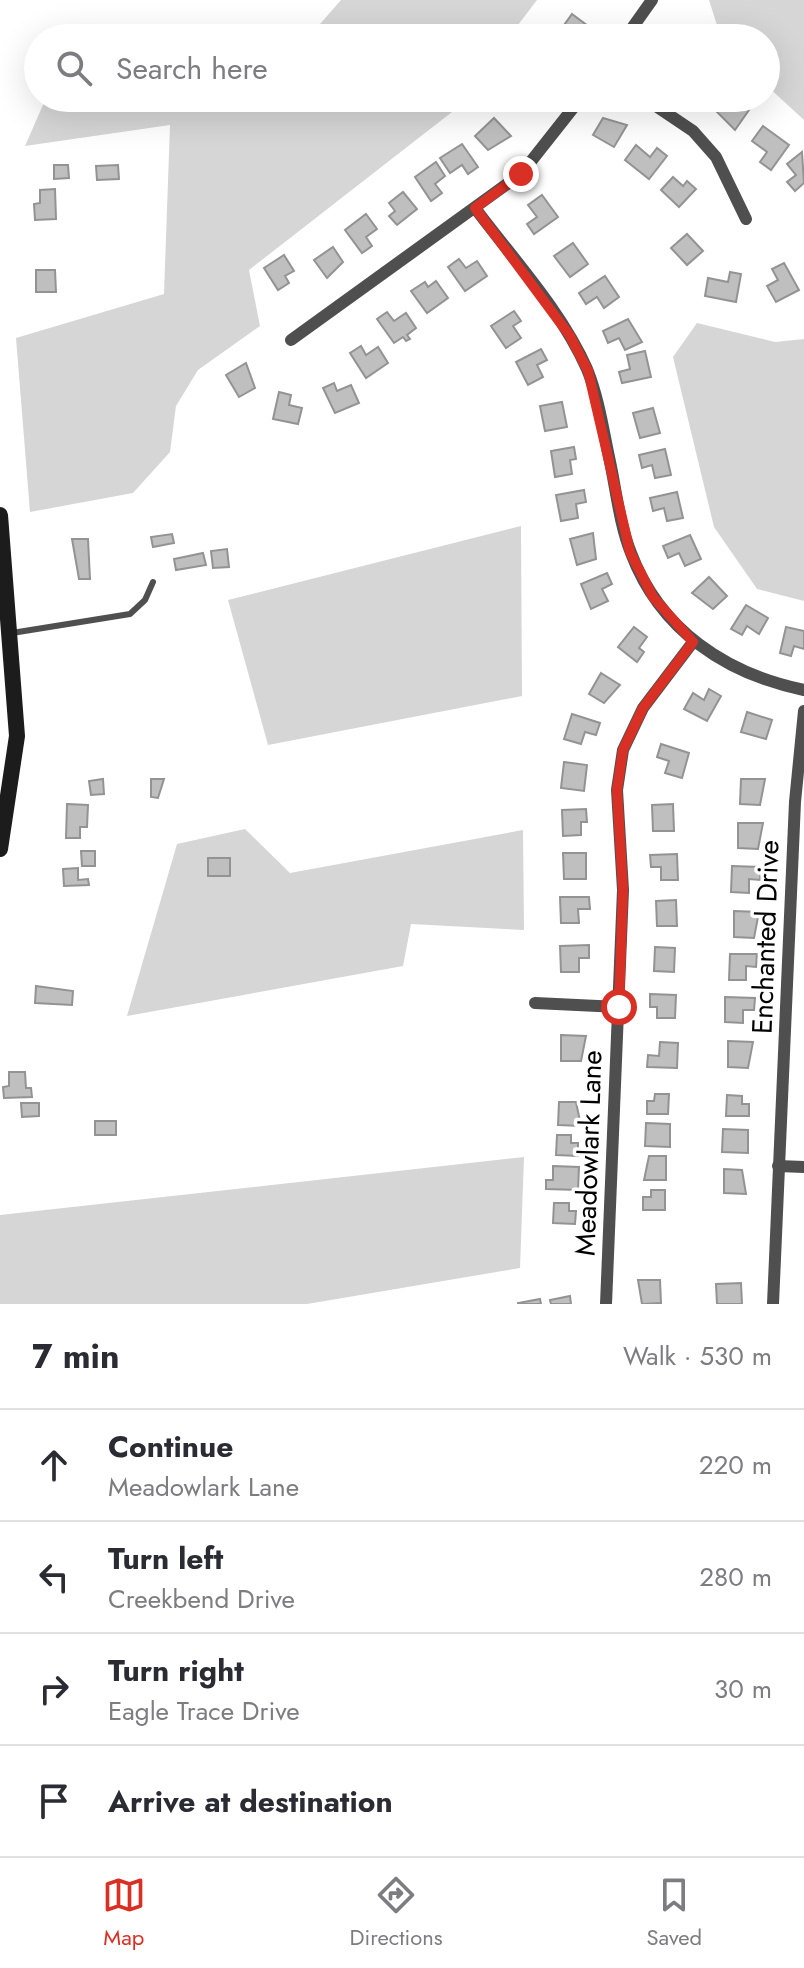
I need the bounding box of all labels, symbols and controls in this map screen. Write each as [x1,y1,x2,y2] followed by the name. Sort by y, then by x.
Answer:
[24,24,780,112] search box
[52,46,96,90] icon: search
[116,47,268,90] text: Search here
[503,156,539,192] route end
[742,839,789,1035] street label: Enchanted Drive
[601,989,637,1025] route start
[564,1049,613,1257] street label: Meadowlark Lane
[32,1332,120,1381] text: 7 min
[623,1337,772,1375] text: Walk · 530 m
[108,1425,234,1468] text: Continue
[32,1443,76,1487] icon: ahead
[699,1446,772,1484] text: 220 m
[108,1468,299,1506] text: Meadowlark Lane
[108,1537,223,1580] text: Turn left
[32,1555,76,1599] icon: left
[699,1558,772,1596] text: 280 m
[108,1580,295,1618] text: Creekbend Drive
[108,1649,244,1692] text: Turn right
[32,1667,76,1711] icon: right
[714,1670,772,1708] text: 30 m
[108,1692,300,1730] text: Eagle Trace Drive
[32,1779,76,1823] icon: arrive
[108,1780,393,1823] text: Arrive at destination
[102,1873,146,1953] tab: Map
[350,1873,443,1953] tab: Directions
[646,1873,702,1953] tab: Saved

